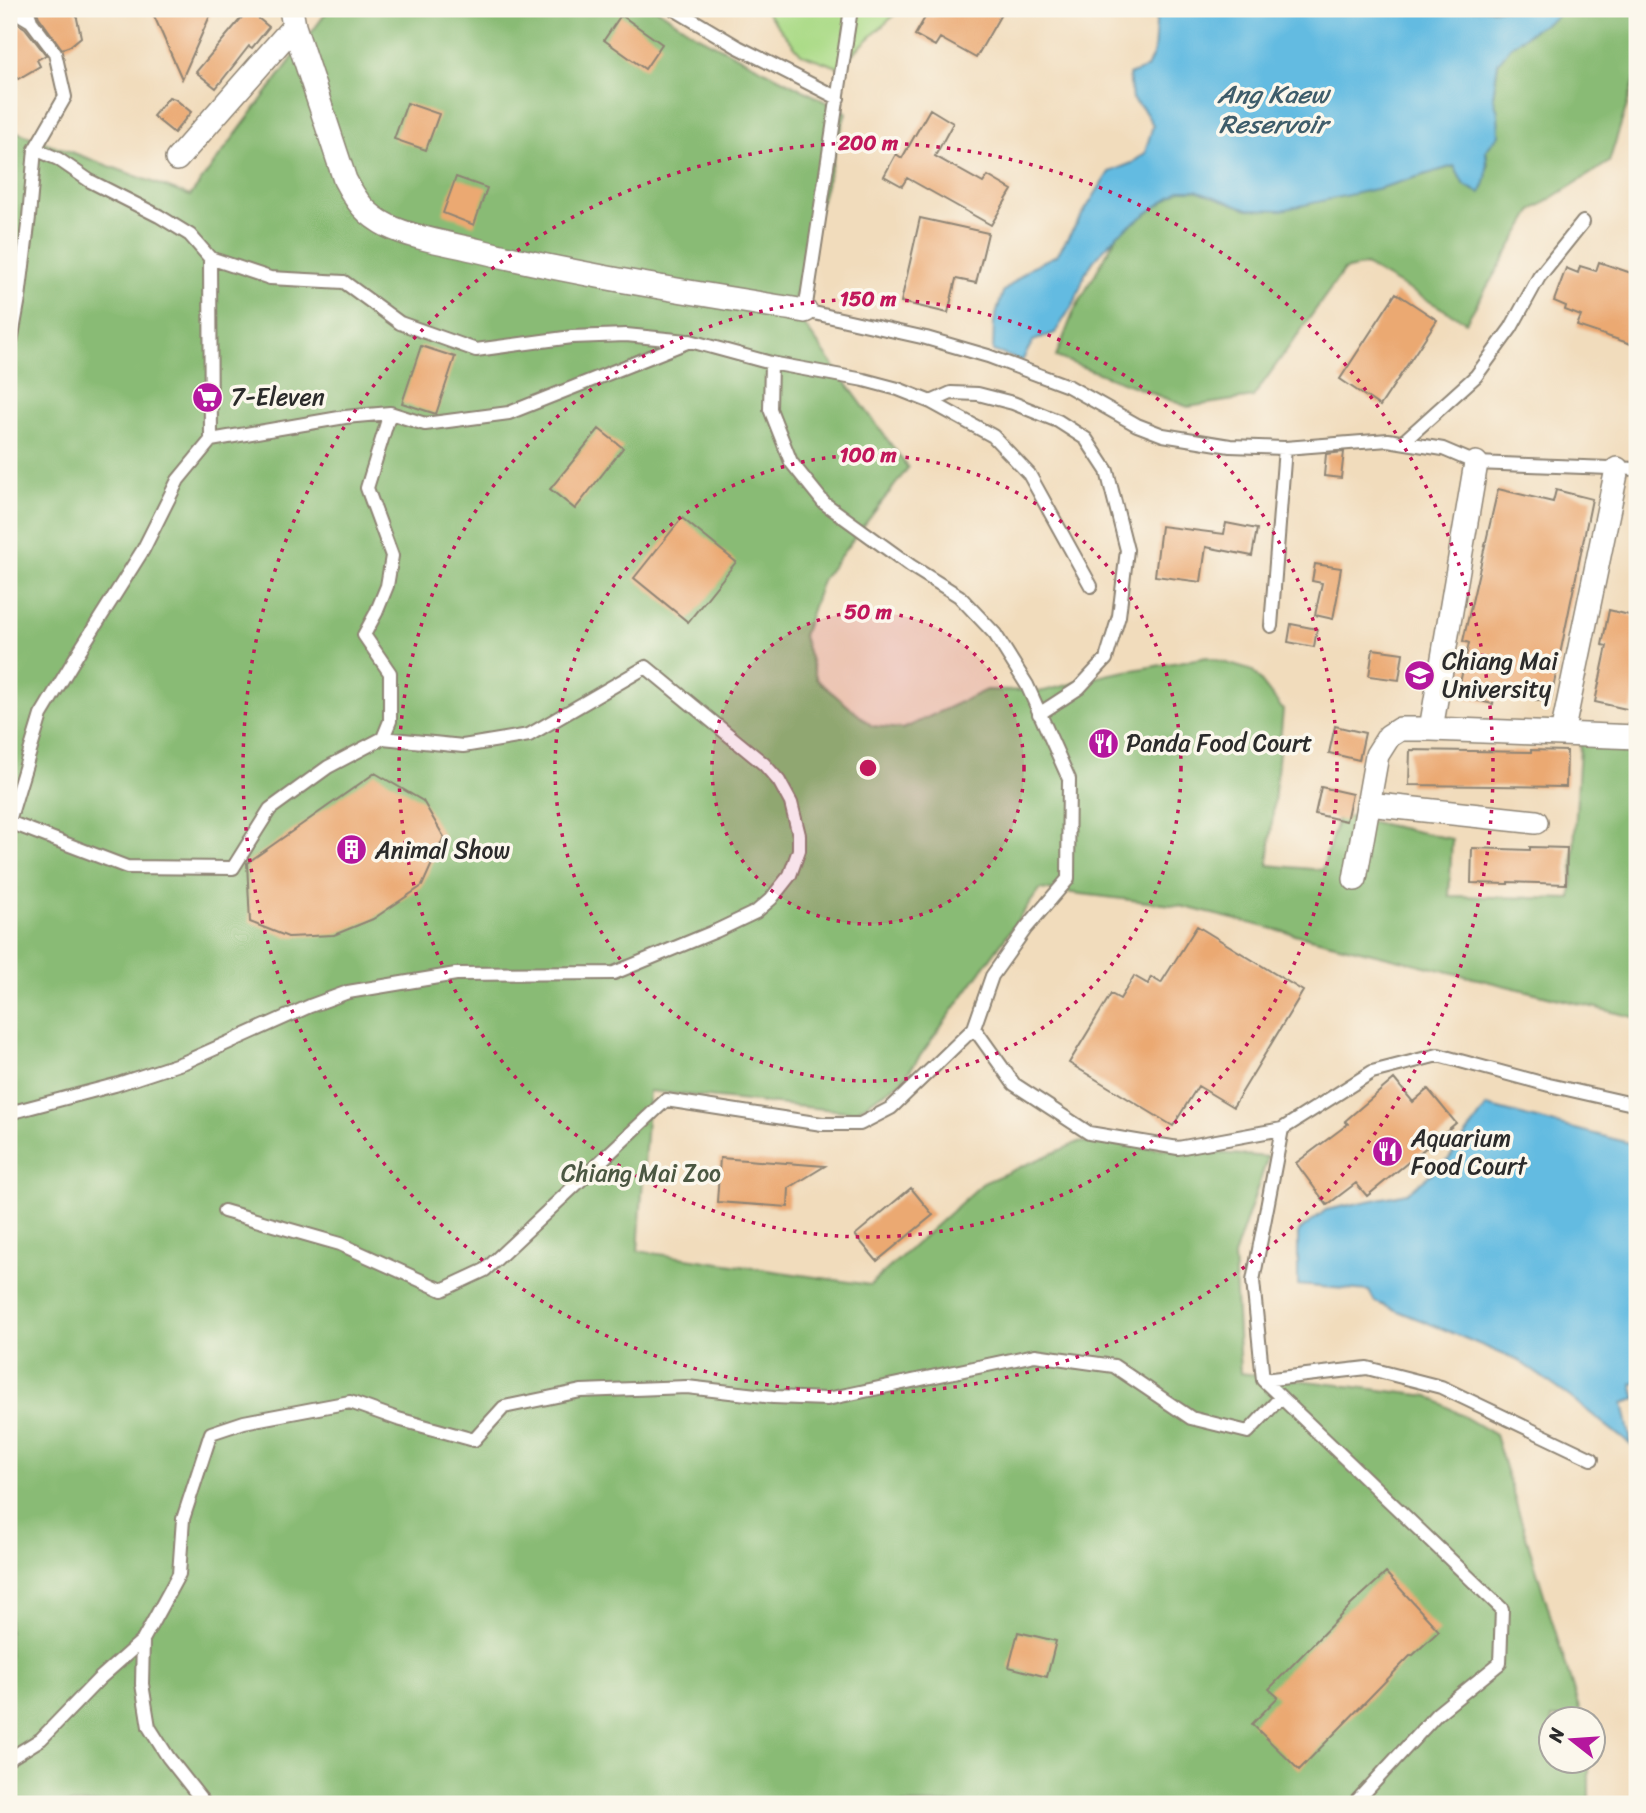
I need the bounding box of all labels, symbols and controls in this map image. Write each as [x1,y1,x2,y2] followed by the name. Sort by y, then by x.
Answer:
[1216,71,1332,147] water label: Ang Kaew Reservoir
[837,124,899,162] text: 200 m
[840,280,897,318] text: 150 m
[231,376,325,418] place label: 7-Eleven
[191,380,225,414] supermarket icon: 7-Eleven
[839,436,897,474] text: 100 m
[844,593,893,631] text: 50 m
[1442,640,1559,710] place label: Chiang Mai University
[1402,658,1436,692] school or university icon: Chiang Mai University
[1126,722,1312,764] place label: Panda Food Court
[1086,726,1120,760] restaurant icon: Panda Food Court
[856,756,880,780] centre of rings
[374,829,510,871] place label: Animal Show
[335,833,369,867] building icon: Animal Show
[1410,1117,1528,1187] place label: Aquarium Food Court
[1371,1135,1405,1169] restaurant icon: Aquarium Food Court
[561,1152,721,1194] park label: Chiang Mai Zoo
[1538,1704,1608,1774] north arrow
[1538,1723,1574,1747] text: N

